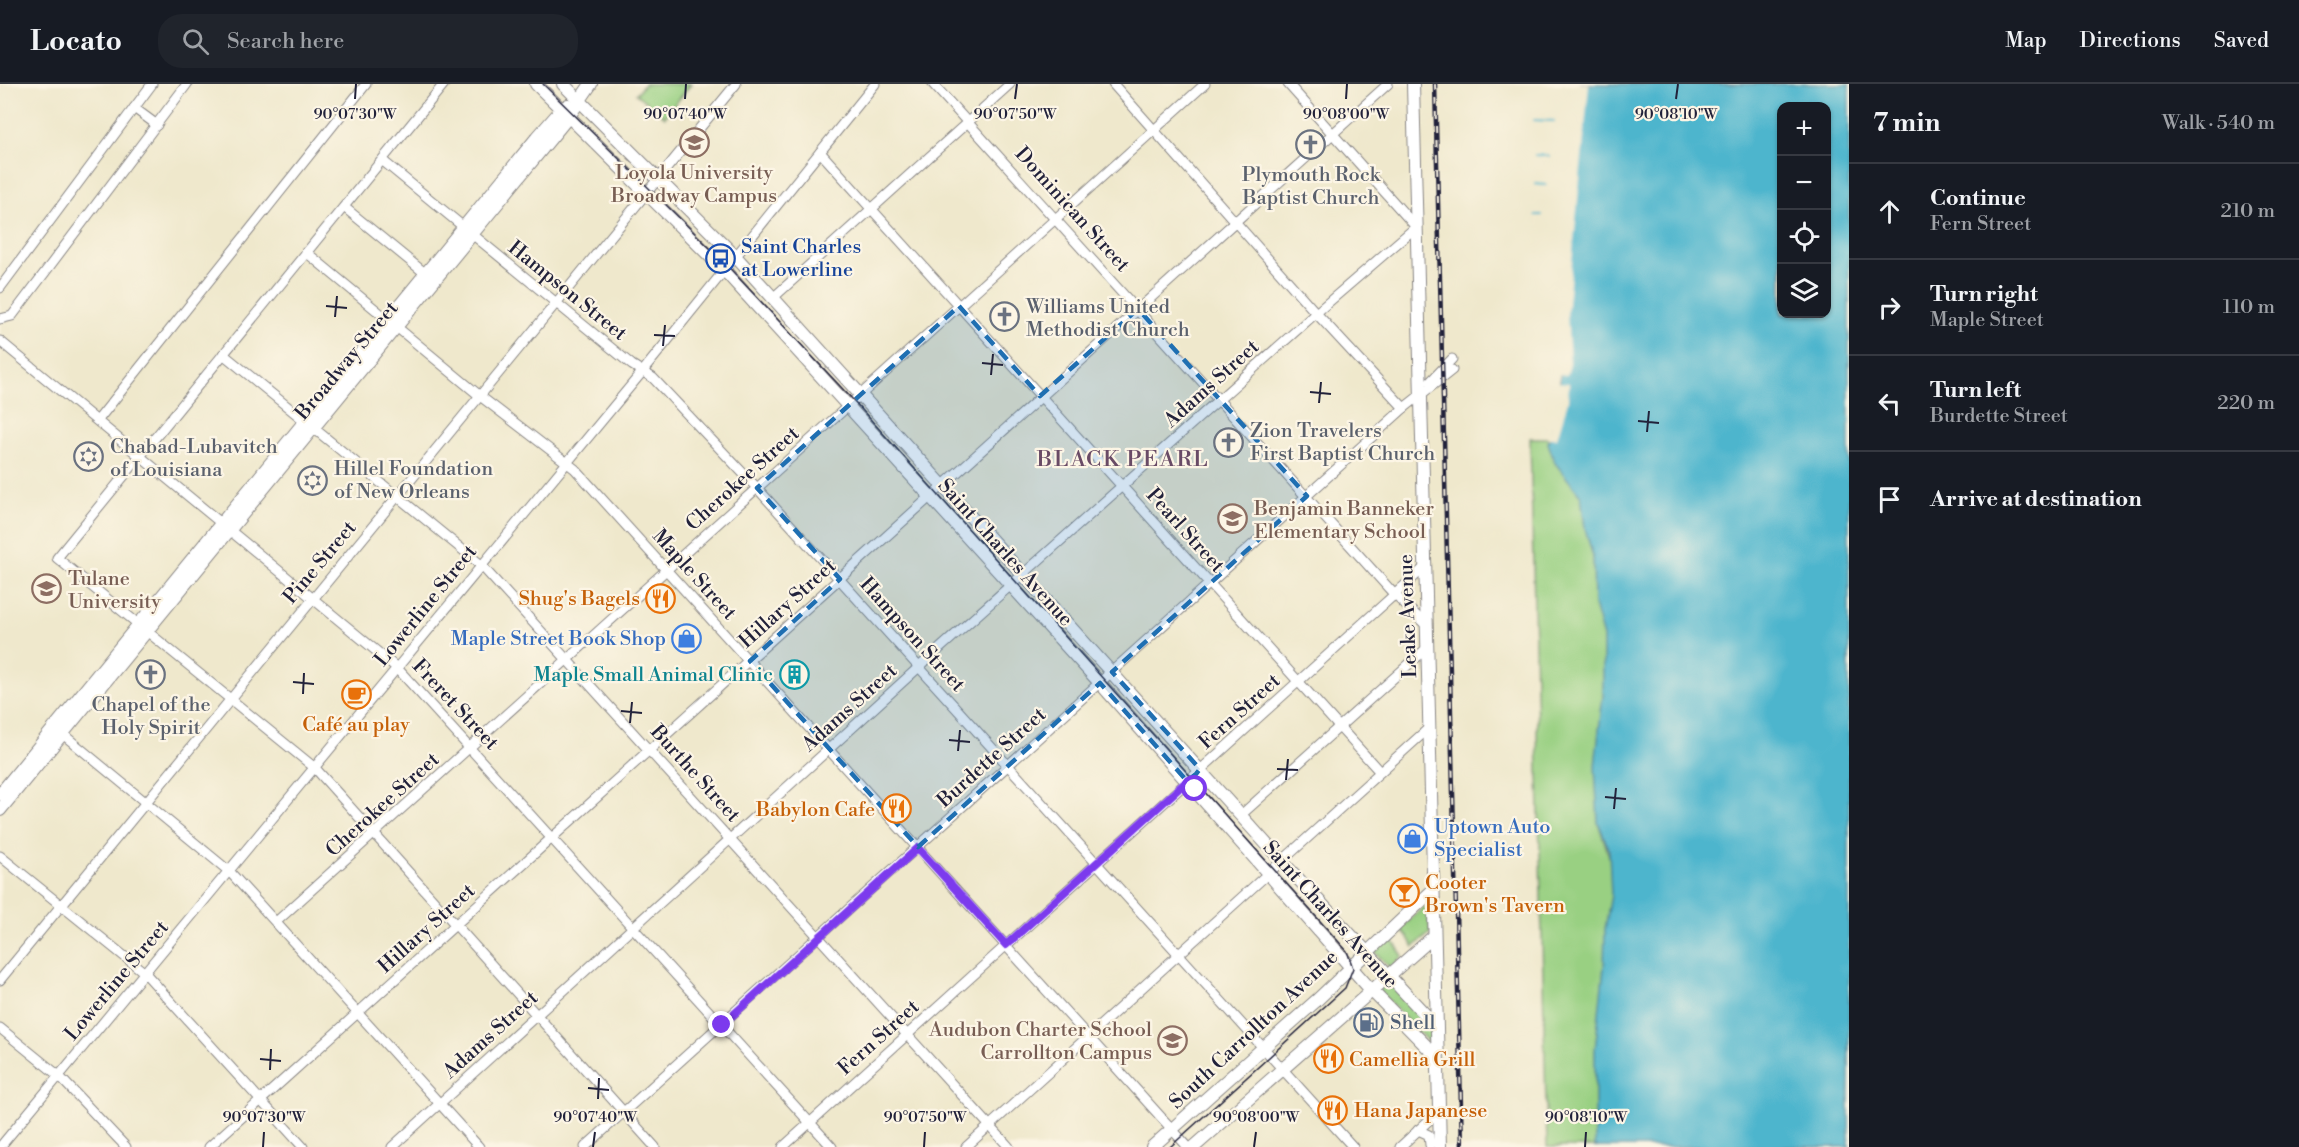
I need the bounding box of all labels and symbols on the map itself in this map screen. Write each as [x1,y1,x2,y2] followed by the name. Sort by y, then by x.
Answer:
[314,105,397,124] text: 90°07'30"W
[643,105,727,124] text: 90°07'40"W
[974,105,1057,124] text: 90°07'50"W
[1303,105,1390,124] text: 90°08'00"W
[1635,105,1718,124] text: 90°08'10"W
[678,126,710,158] school or university icon: Loyola University Broadway Campus
[1295,128,1327,160] church icon: Plymouth Rock Baptist Church
[1009,142,1135,278] street label: Dominican Street
[610,161,777,209] place label: Loyola University Broadway Campus
[1242,163,1382,211] place label: Plymouth Rock Baptist Church
[741,235,861,283] place label: Saint Charles at Lowerline
[503,236,631,347] street label: Hampson Street
[704,242,736,274] bus stop icon: Saint Charles at Lowerline
[1025,295,1190,343] place label: Williams United Methodist Church
[290,296,404,426] street label: Broadway Street
[989,301,1021,333] church icon: Williams United Methodist Church
[1158,335,1265,434] street label: Adams Street
[1250,419,1435,467] place label: Zion Travelers First Baptist Church
[681,422,805,537] street label: Cherokee Street
[1213,426,1245,458] church icon: Zion Travelers First Baptist Church
[110,435,278,483] place label: Chabad-Lubavitch of Louisiana
[73,441,105,473] synagogue icon: Chabad-Lubavitch of Louisiana
[1036,446,1209,473] district label: BLACK PEARL
[334,457,493,505] place label: Hillel Foundation of New Orleans
[297,464,329,496] synagogue icon: Hillel Foundation of New Orleans
[932,474,1078,632] street label: Saint Charles Avenue
[1140,484,1229,578] street label: Pearl Street
[1253,497,1434,545] place label: Benjamin Banneker Elementary School
[1217,503,1249,535] school or university icon: Benjamin Banneker Elementary School
[278,516,362,610] street label: Pine Street
[647,524,741,626] street label: Maple Street
[370,540,483,672] street label: Lowerline Street
[734,554,842,654] street label: Hillary Street
[1394,554,1423,678] street label: Leake Avenue
[68,567,161,615] place label: Tulane University
[31,573,63,605] school or university icon: Tulane University
[854,573,970,697] street label: Hampson Street
[645,582,677,614] restaurant icon: Shug's Bagels
[518,587,640,612] place label: Shug's Bagels
[671,622,703,654] shop icon: Maple Street Book Shop
[451,627,666,652] place label: Maple Street Book Shop
[406,654,503,756] street label: Freret Street
[135,658,167,690] church icon: Chapel of the Holy Spirit
[778,658,810,690] building icon: Maple Small Animal Clinic
[796,659,903,758] street label: Adams Street
[534,663,773,688] place label: Maple Small Animal Clinic
[1194,669,1286,755] street label: Fern Street
[340,678,372,710] cafe icon: Café au play
[91,693,211,741] place label: Chapel of the Holy Spirit
[932,703,1052,814] street label: Burdette Street
[302,713,410,738] place label: Café au play
[644,719,745,828] street label: Burthe Street
[321,748,445,863] street label: Cherokee Street
[1181,775,1207,801] route start
[880,793,912,825] restaurant icon: Babylon Cafe
[755,798,875,823] place label: Babylon Cafe
[1434,815,1551,863] place label: Uptown Auto Specialist
[1397,822,1429,854] shop icon: Uptown Auto Specialist
[1257,836,1403,994] street label: Saint Charles Avenue
[1424,871,1565,919] place label: Cooter Brown's Tavern
[1388,877,1420,909] bar icon: Cooter Brown's Tavern
[373,879,481,979] street label: Hillary Street
[60,916,175,1046] street label: Lowerline Street
[1164,945,1344,1115] street label: South Carrollton Avenue
[437,986,544,1085] street label: Adams Street
[833,995,925,1081] street label: Fern Street
[1353,1006,1385,1038] fuel station icon: Shell
[708,1011,734,1037] route end
[1390,1011,1435,1036] place label: Shell
[928,1018,1152,1066] place label: Audubon Charter School Carrollton Campus
[1157,1024,1189,1056] school or university icon: Audubon Charter School Carrollton Campus
[1312,1043,1344,1075] restaurant icon: Camellia Grill
[1349,1048,1475,1073] place label: Camellia Grill
[1317,1094,1349,1126] restaurant icon: Hana Japanese
[1354,1099,1487,1124] place label: Hana Japanese
[223,1108,306,1127] text: 90°07'30"W
[553,1108,637,1127] text: 90°07'40"W
[884,1108,967,1127] text: 90°07'50"W
[1213,1108,1300,1127] text: 90°08'00"W
[1545,1108,1628,1127] text: 90°08'10"W

